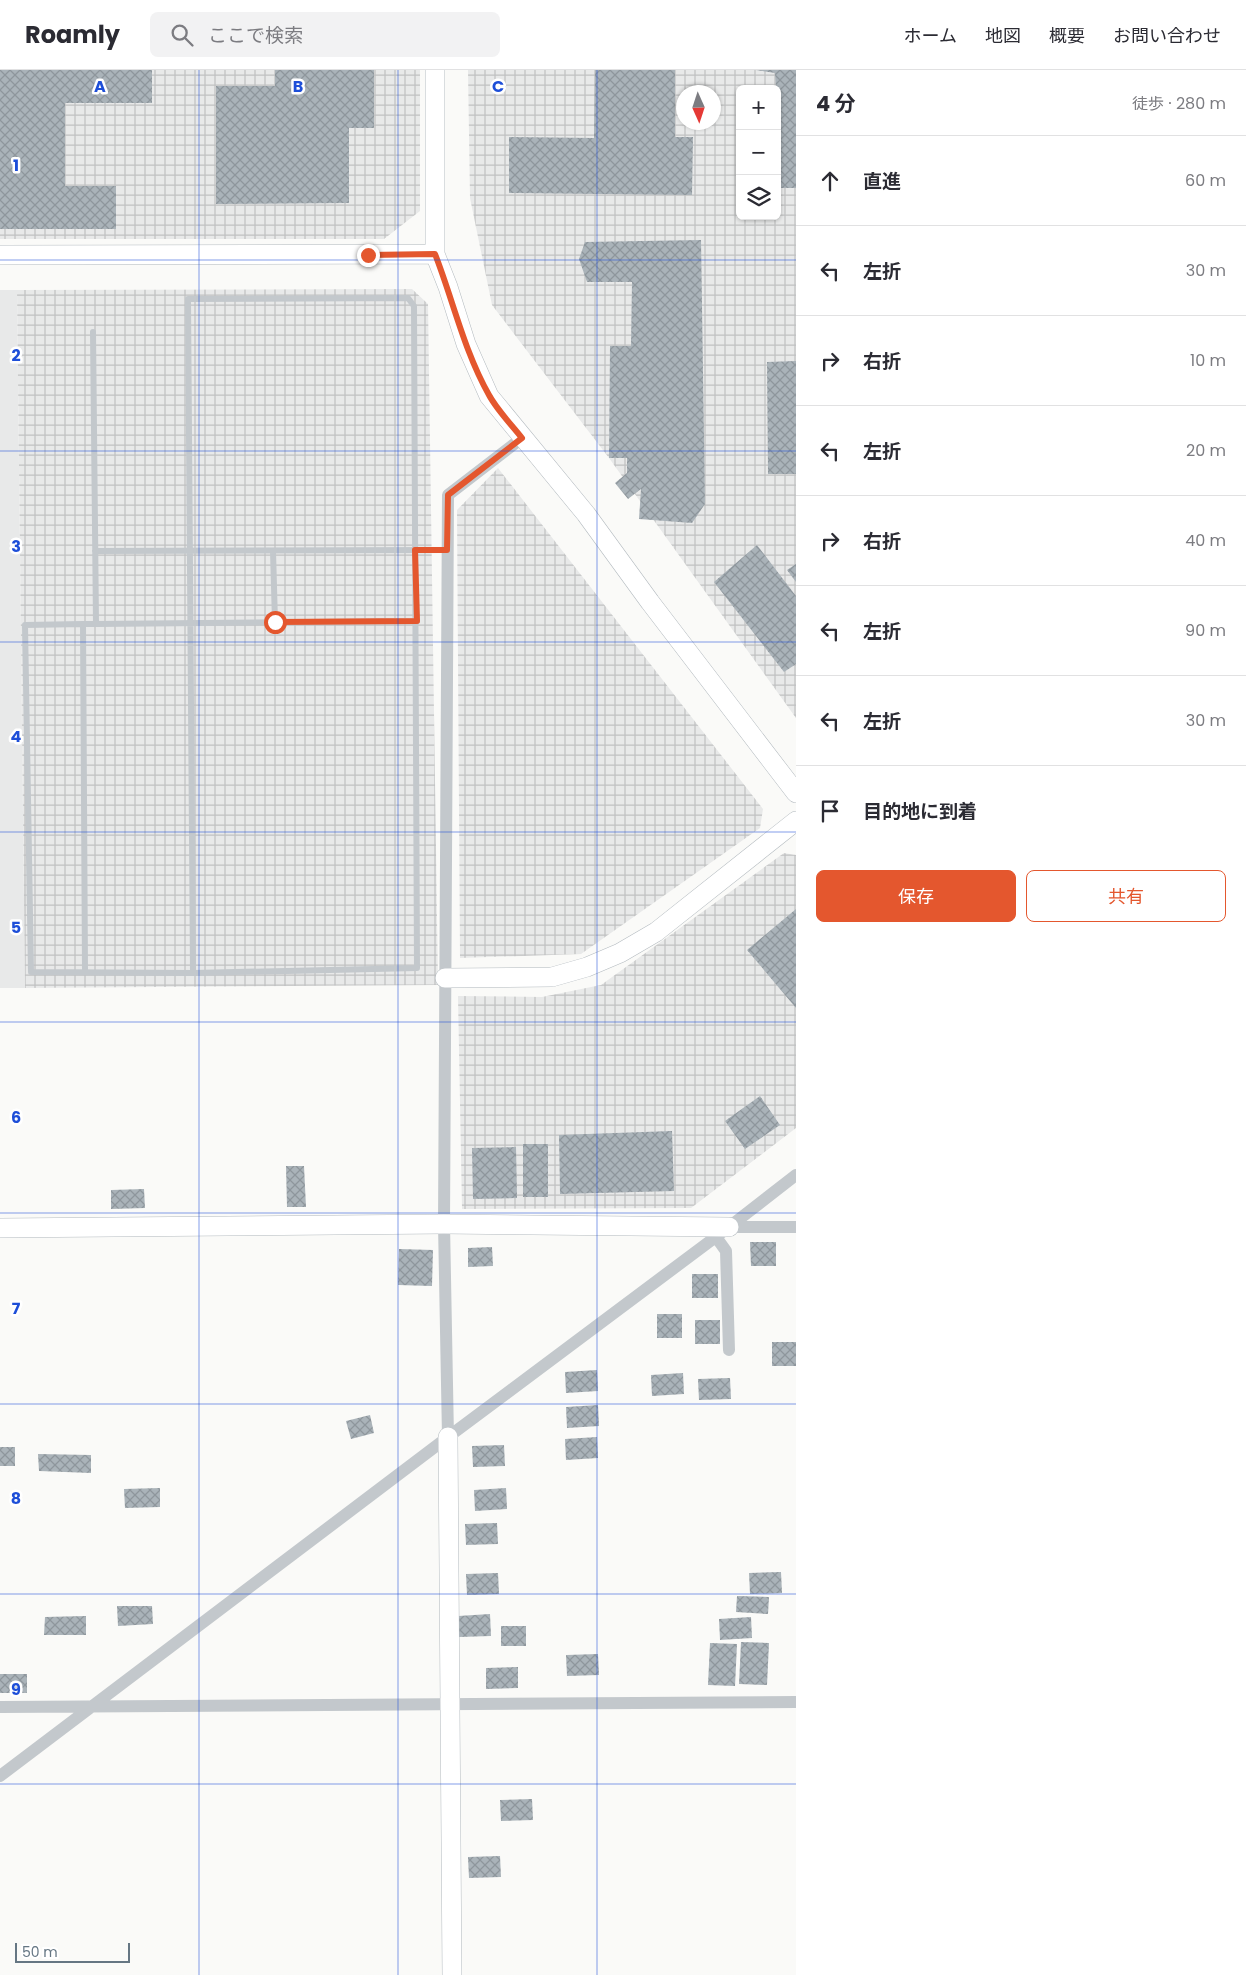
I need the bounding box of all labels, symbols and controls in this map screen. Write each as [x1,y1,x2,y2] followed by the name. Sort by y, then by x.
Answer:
[150,12,500,57] search box
[25,18,120,51] text: Roamly
[168,21,196,49] icon: search
[208,22,303,49] text: ここで検索
[904,23,957,48] text: ホーム
[985,23,1021,48] text: 地図
[1049,23,1085,48] text: 概要
[1113,23,1221,48] text: お問い合わせ
[94,75,106,98] text: A
[293,75,303,98] text: B
[492,75,504,98] text: C
[676,85,721,130] north arrow
[736,85,781,220] map controls
[736,85,781,130] button: +
[816,89,856,118] text: 4 分
[1132,92,1226,115] text: 徒歩 · 280 m
[736,130,781,175] button: −
[13,154,19,177] text: 1
[816,167,844,195] icon: ahead
[863,168,901,195] text: 直進
[1185,169,1226,192] text: 60 m
[736,175,781,220] button: layers
[357,244,380,267] route end
[816,257,844,285] icon: left
[863,258,901,285] text: 左折
[1186,259,1226,282] text: 30 m
[11,344,21,367] text: 2
[816,347,844,375] icon: right
[863,348,901,375] text: 右折
[1190,349,1226,372] text: 10 m
[816,437,844,465] icon: left
[863,438,901,465] text: 左折
[1186,439,1226,462] text: 20 m
[816,527,844,555] icon: right
[863,528,901,555] text: 右折
[1185,529,1226,552] text: 40 m
[11,535,21,558] text: 3
[264,611,287,634] route start
[816,617,844,645] icon: left
[863,618,901,645] text: 左折
[1185,619,1226,642] text: 90 m
[816,707,844,735] icon: left
[863,708,901,735] text: 左折
[1186,709,1226,732] text: 30 m
[11,725,22,748] text: 4
[816,797,844,825] icon: arrive
[863,798,977,825] text: 目的地に到着
[816,870,1016,922] button: 保存
[1026,870,1226,922] button: 共有
[11,916,21,939] text: 5
[11,1106,21,1129] text: 6
[12,1297,21,1320] text: 7
[11,1487,21,1510] text: 8
[11,1678,21,1701] text: 9
[15,1940,130,1963] scale bar
[22,1942,58,1962] text: 50 m

